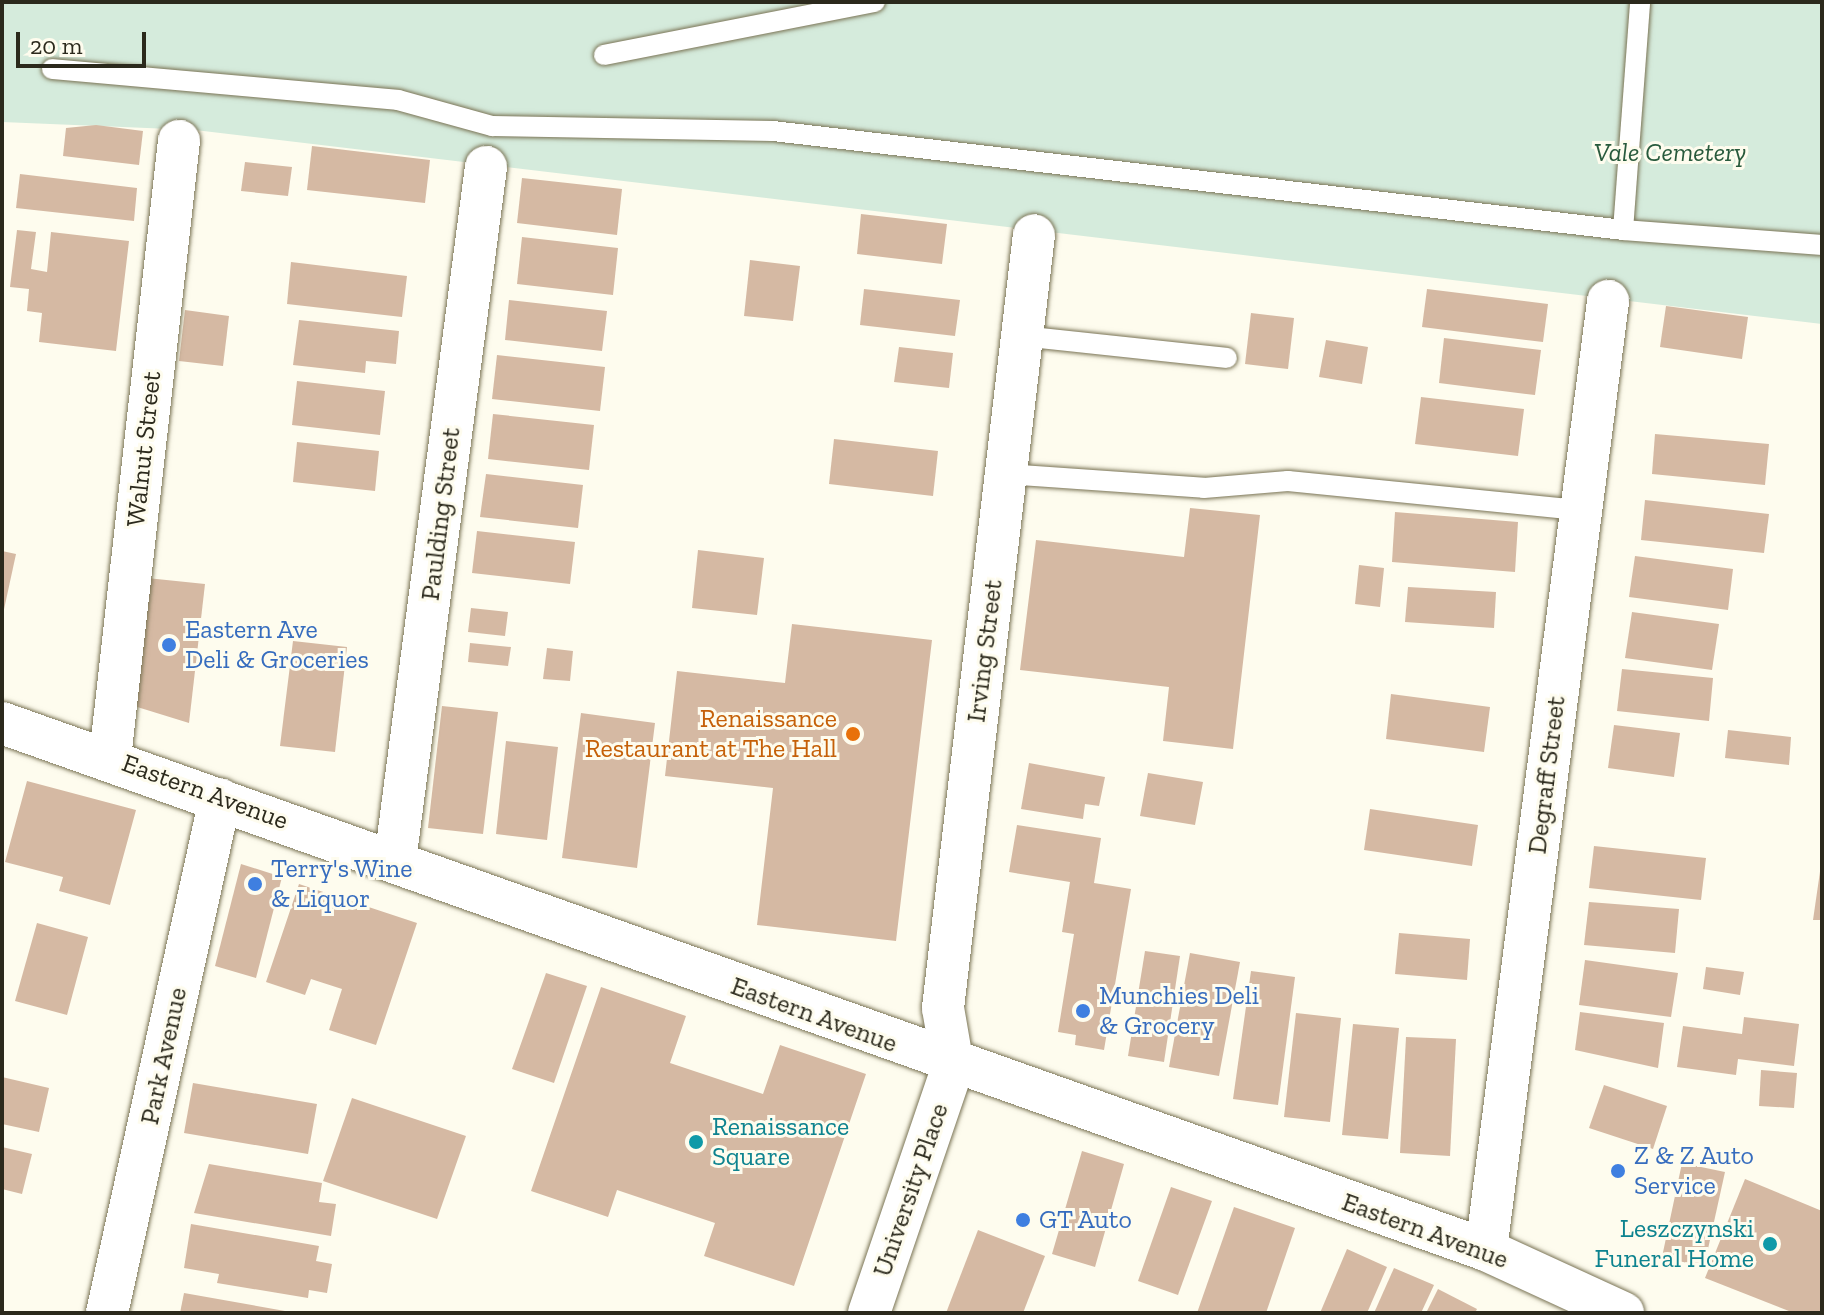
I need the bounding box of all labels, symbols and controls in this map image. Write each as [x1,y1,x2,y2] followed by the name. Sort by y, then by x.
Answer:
[20,16,150,66] scale bar
[30,31,82,60] text: 20 m
[1594,137,1746,169] park label: Vale Cemetery
[120,370,168,528] street label: Walnut Street
[415,426,467,602] street label: Paulding Street
[961,578,1009,724] street label: Irving Street
[185,614,369,676] place label: Eastern Ave Deli & Groceries
[160,636,178,654] marker: Eastern Ave Deli & Groceries
[1522,694,1572,856] street label: Degraff Street
[584,703,837,764] place label: Renaissance Restaurant at The Hall
[844,725,862,743] marker: Renaissance Restaurant at The Hall
[117,747,293,837] street label: Eastern Avenue
[271,853,413,914] place label: Terry's Wine & Liquor
[246,875,264,893] marker: Terry's Wine & Liquor
[726,970,902,1060] street label: Eastern Avenue
[1099,980,1259,1042] place label: Munchies Deli & Grocery
[134,984,194,1128] street label: Park Avenue
[1074,1002,1092,1020] marker: Munchies Deli & Grocery
[867,1099,955,1281] street label: University Place
[712,1111,849,1172] place label: Renaissance Square
[687,1133,705,1151] marker: Renaissance Square
[1634,1140,1755,1202] place label: Z & Z Auto Service
[1609,1162,1627,1180] marker: Z & Z Auto Service
[1337,1186,1513,1276] street label: Eastern Avenue
[1039,1204,1133,1236] place label: GT Auto
[1014,1211,1032,1229] marker: GT Auto
[1594,1213,1754,1274] place label: Leszczynski Funeral Home
[1761,1235,1779,1253] marker: Leszczynski Funeral Home

